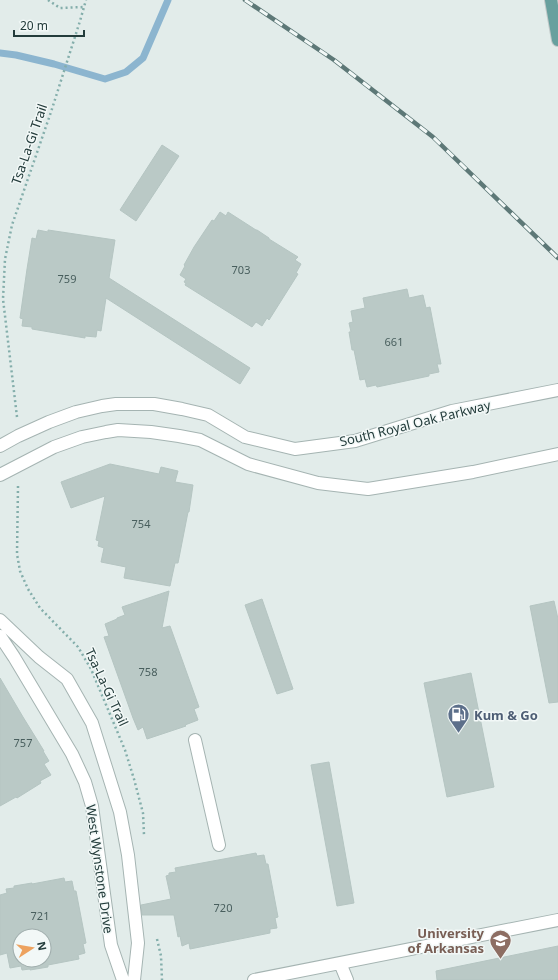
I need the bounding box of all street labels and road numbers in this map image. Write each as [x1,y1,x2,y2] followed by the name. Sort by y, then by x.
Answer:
[7,101,51,187] street label: Tsa-La-Gi Trail
[338,395,493,450] street label: South Royal Oak Parkway
[81,645,133,729] street label: Tsa-La-Gi Trail
[82,803,118,935] street label: West Wynstone Drive

